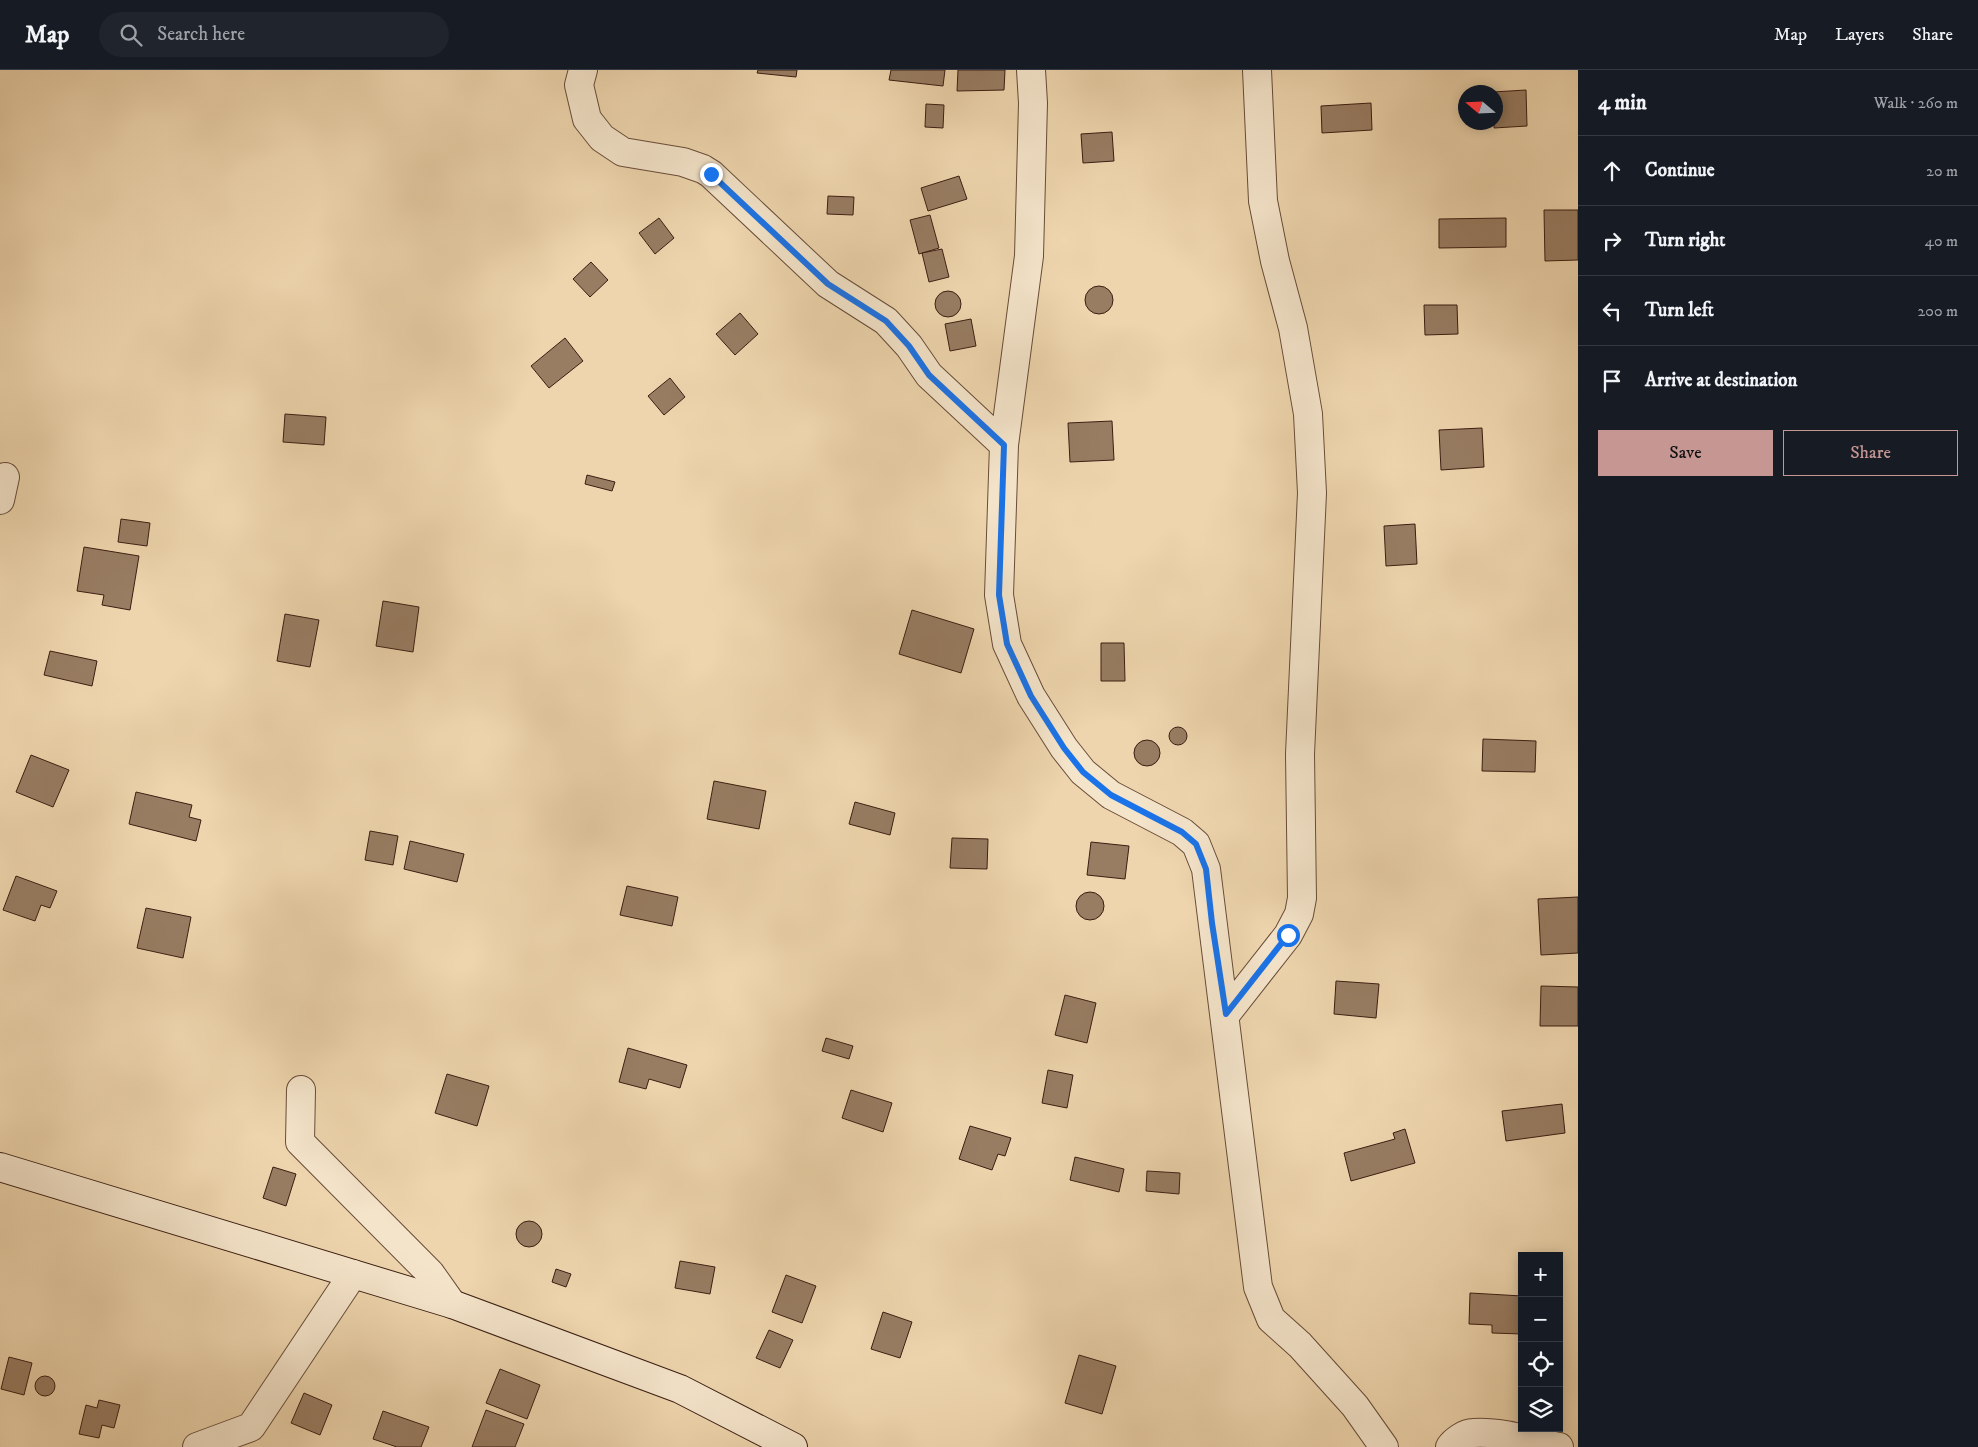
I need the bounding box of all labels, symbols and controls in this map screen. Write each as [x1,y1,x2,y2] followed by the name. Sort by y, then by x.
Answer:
[99,12,449,57] search box
[25,20,69,50] text: Map
[117,21,145,49] icon: search
[157,23,245,46] text: Search here
[1774,24,1807,46] text: Map
[1835,24,1884,46] text: Layers
[1912,24,1953,46] text: Share
[1458,85,1503,130] north arrow
[1598,90,1647,116] text: 4 min
[1874,93,1958,113] text: Walk · 260 m
[1598,157,1626,185] icon: ahead
[1645,159,1715,182] text: Continue
[1926,161,1958,181] text: 20 m
[700,163,723,186] route end
[1598,227,1626,255] icon: right
[1645,229,1725,252] text: Turn right
[1925,231,1958,251] text: 40 m
[1598,297,1626,325] icon: left
[1645,299,1714,322] text: Turn left
[1917,301,1958,321] text: 200 m
[1598,367,1626,395] icon: arrive
[1645,369,1797,392] text: Arrive at destination
[1598,430,1773,476] button: Save
[1783,430,1958,476] button: Share
[1277,924,1300,947] route start
[1518,1252,1563,1432] map controls
[1518,1252,1563,1297] button: +
[1518,1297,1563,1342] button: −
[1518,1342,1563,1387] button: locate
[1518,1387,1563,1432] button: layers

